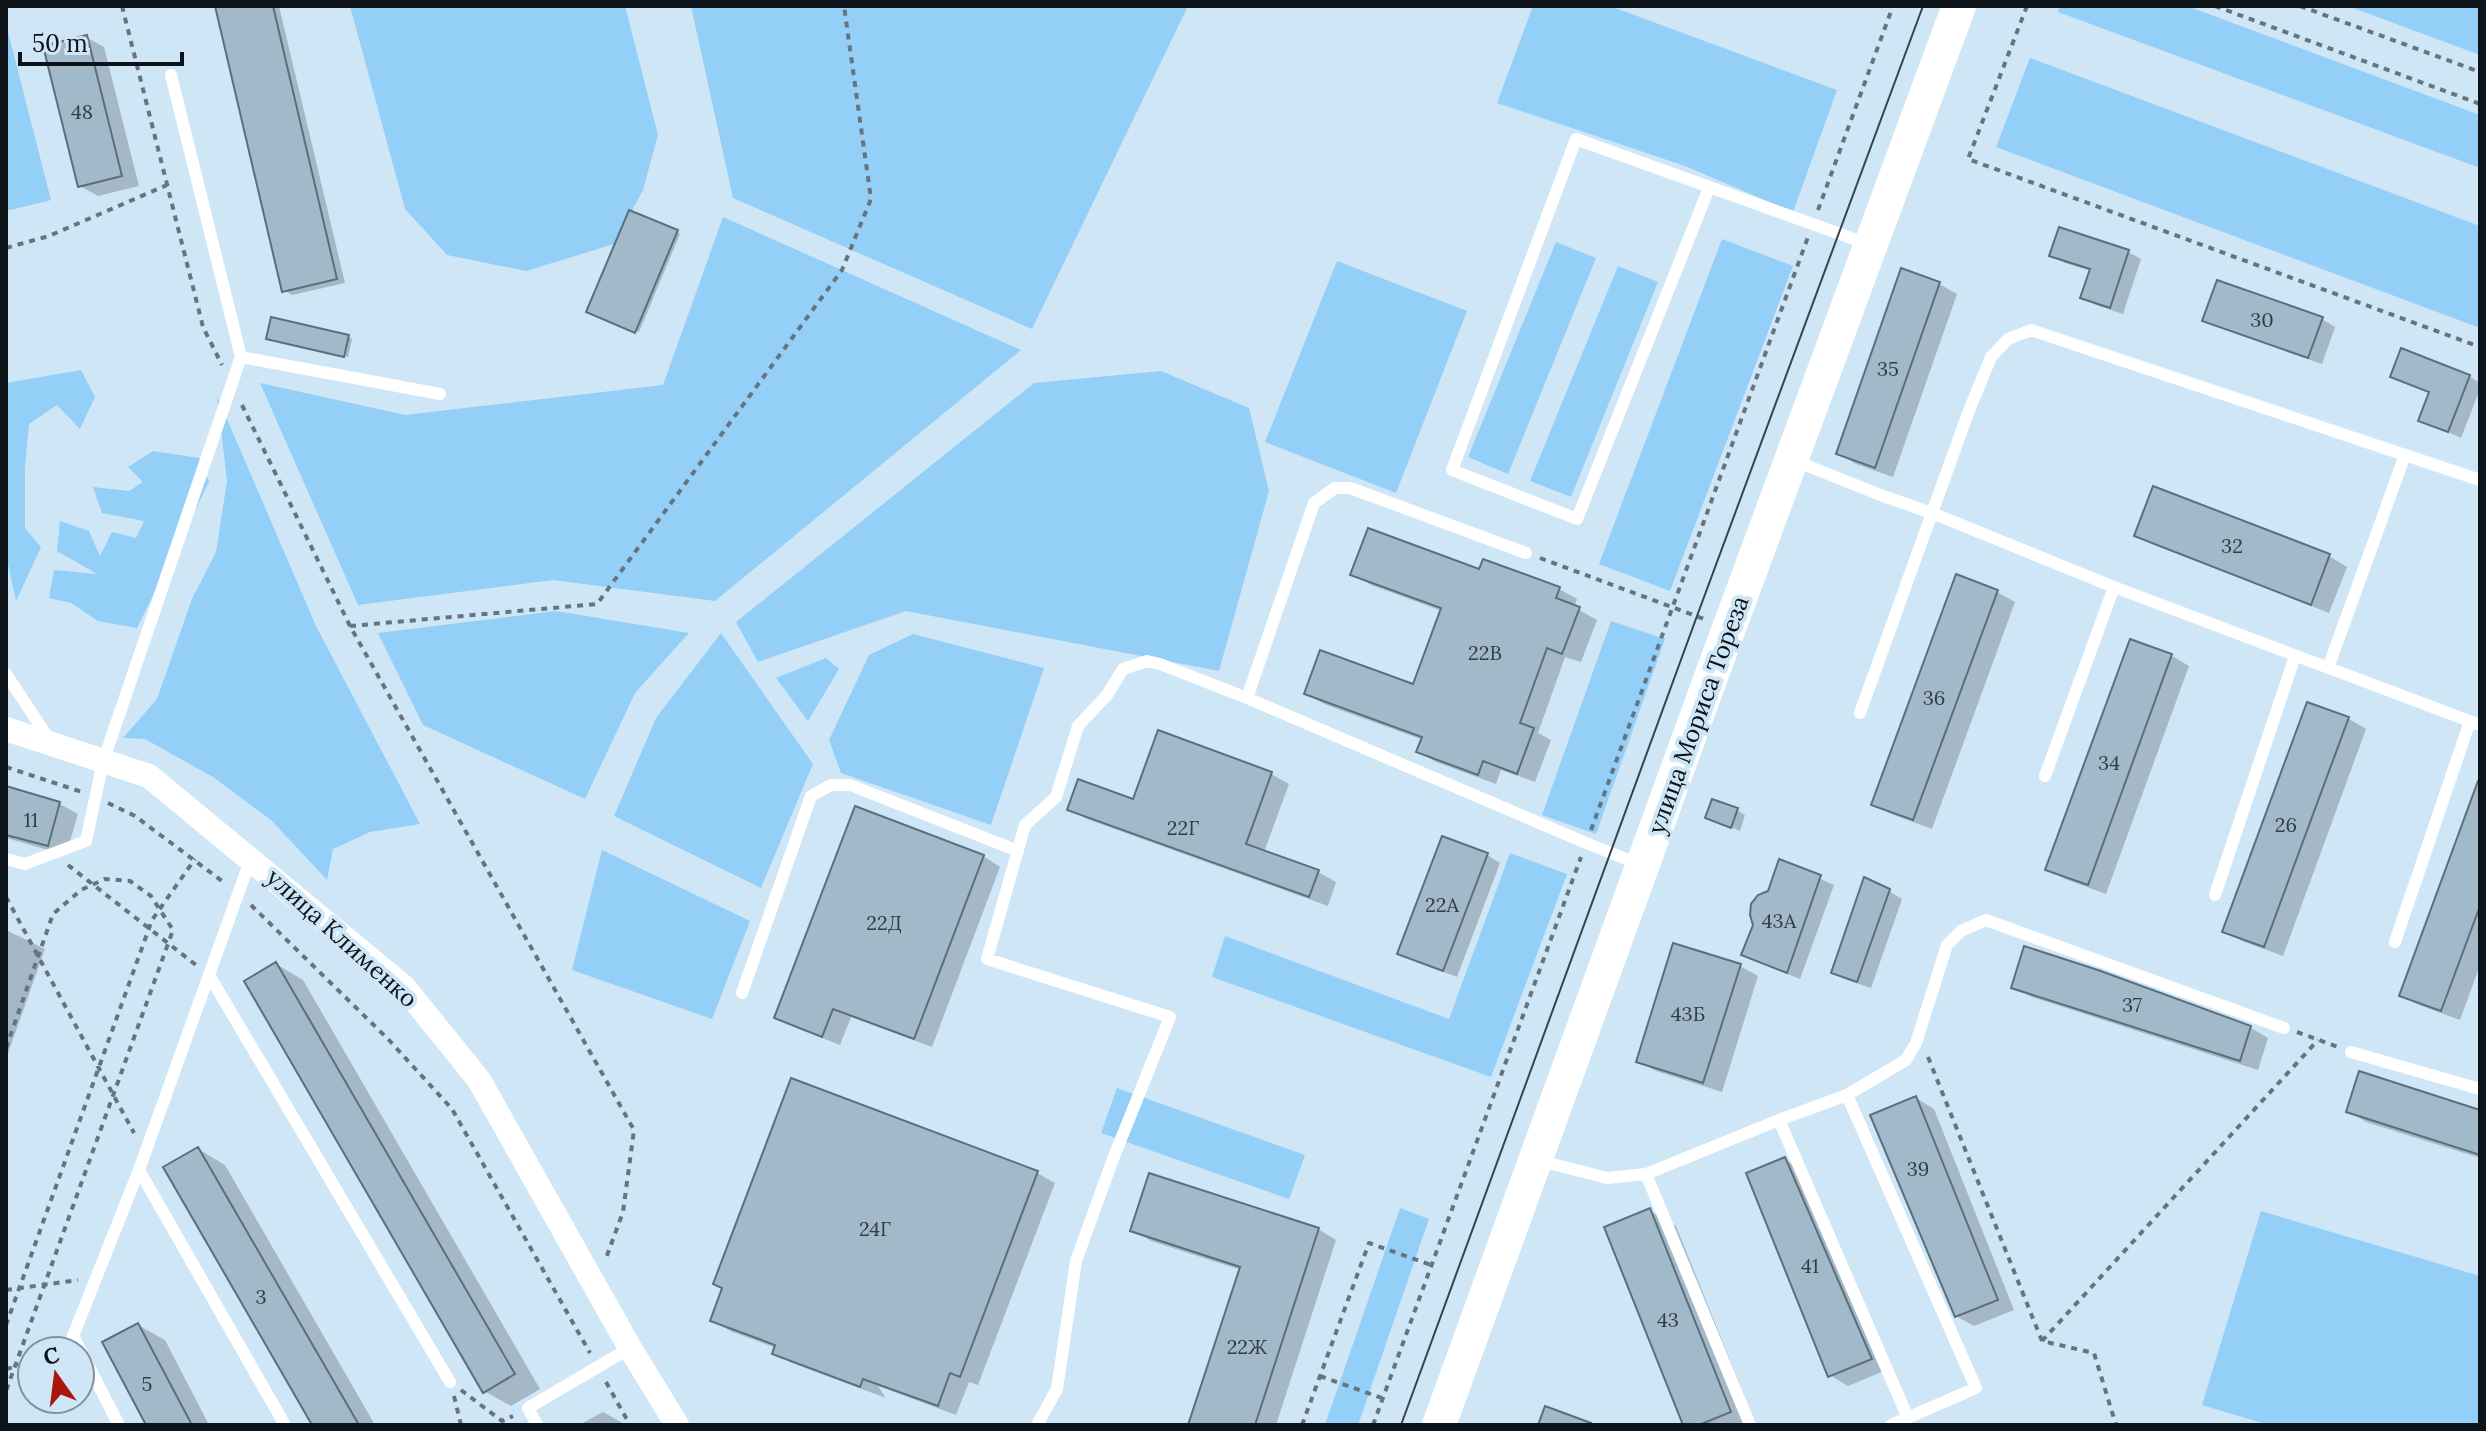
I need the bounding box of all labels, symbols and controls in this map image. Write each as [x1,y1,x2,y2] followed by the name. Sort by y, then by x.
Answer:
[20,16,182,66] scale bar
[32,28,88,59] text: 50 m
[71,99,93,124] house number: 48
[2250,307,2274,332] house number: 30
[1877,356,1899,381] house number: 35
[2221,533,2243,558] house number: 32
[1640,592,1756,838] street label: улица Мориса Тореза
[1468,640,1502,665] house number: 22В
[1923,685,1945,710] house number: 36
[2098,750,2120,775] house number: 34
[24,807,38,832] house number: 11
[2275,812,2297,837] house number: 26
[1167,815,1199,840] house number: 22Г
[260,862,424,1014] street label: улица Клименко
[1425,892,1459,917] house number: 22А
[1762,908,1797,933] house number: 43А
[866,910,902,935] house number: 22Д
[2122,992,2142,1017] house number: 37
[1671,1001,1705,1026] house number: 43Б
[1907,1156,1929,1181] house number: 39
[859,1216,891,1241] house number: 24Г
[1801,1253,1819,1278] house number: 41
[255,1284,267,1309] house number: 3
[1657,1307,1679,1332] house number: 43
[1227,1334,1268,1359] house number: 22Ж
[16,1335,96,1415] north arrow
[40,1340,62,1371] text: С
[142,1371,152,1396] house number: 5

